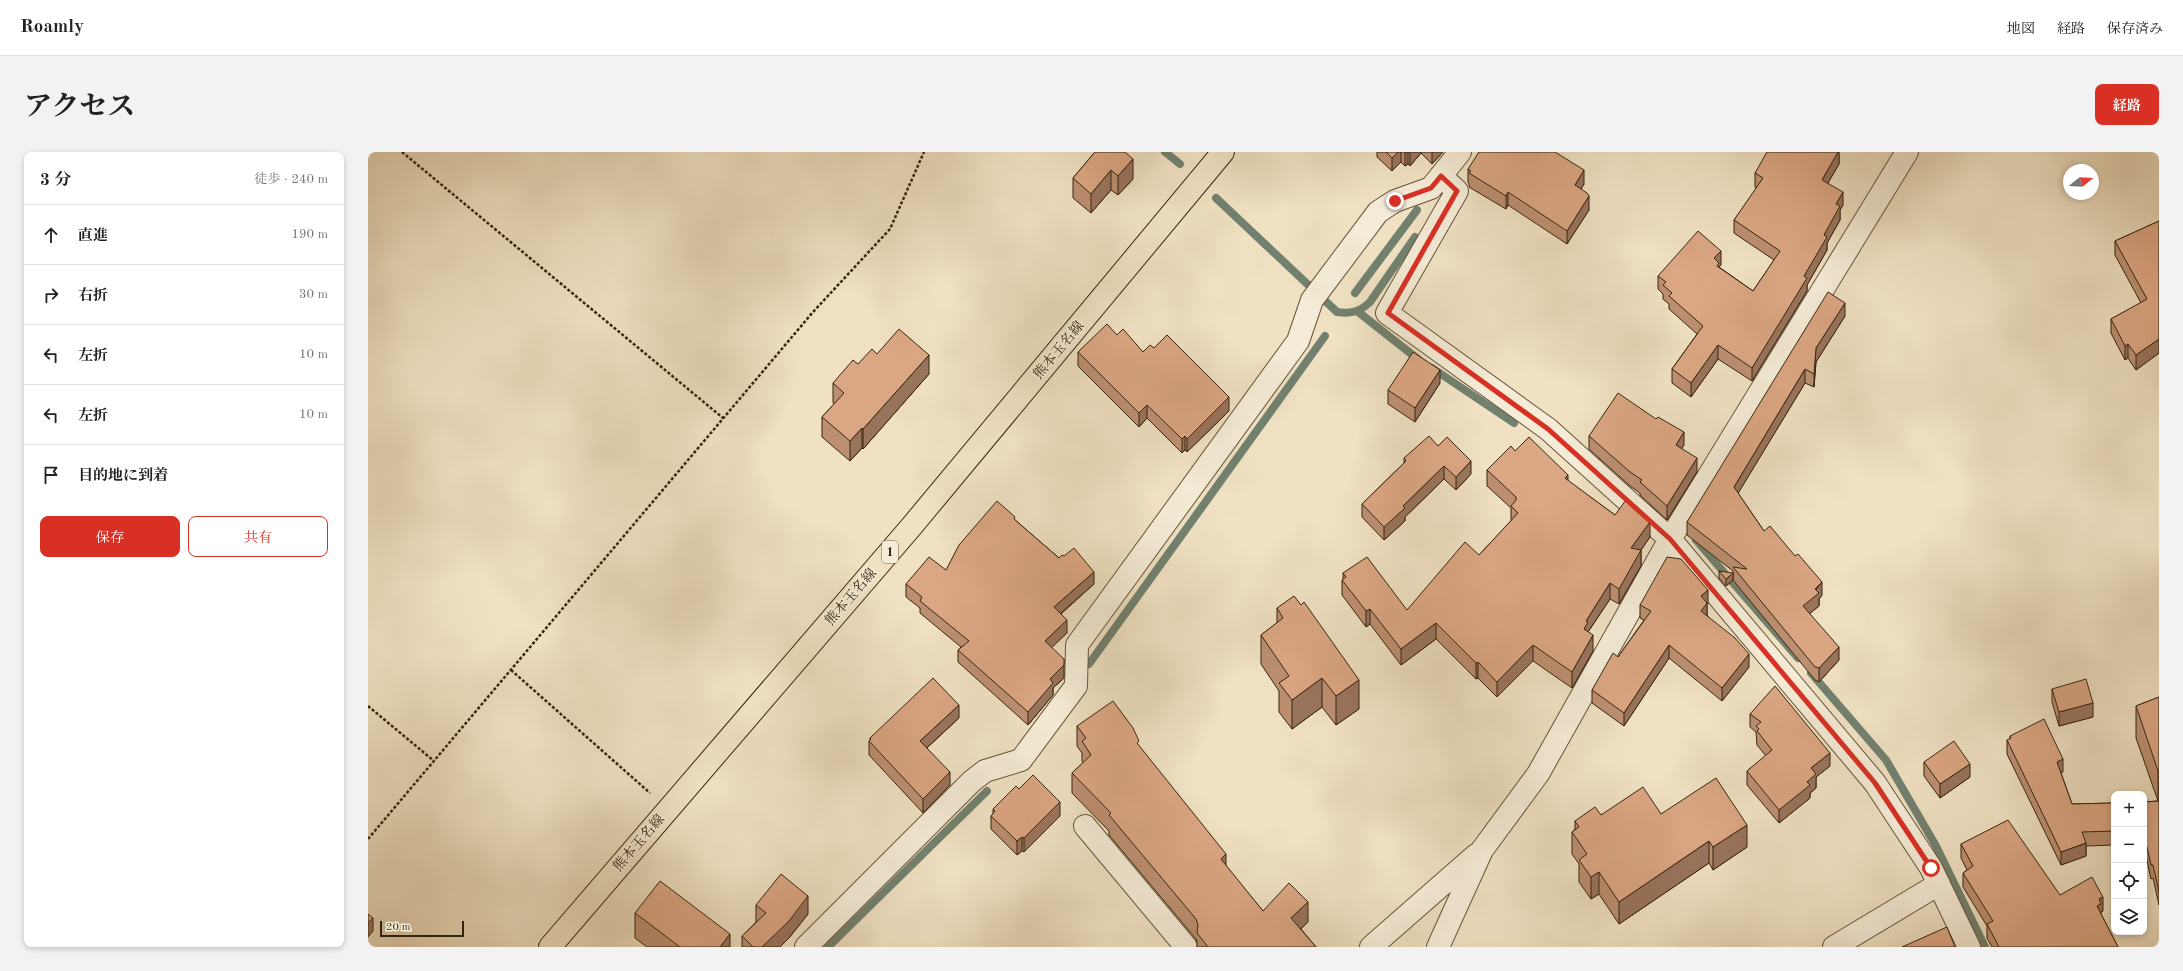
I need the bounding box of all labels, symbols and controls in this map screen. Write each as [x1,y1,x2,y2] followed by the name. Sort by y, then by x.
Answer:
[20,18,84,37] text: Roamly
[2007,22,2035,36] text: 地図
[2057,22,2085,36] text: 経路
[2107,22,2163,36] text: 保存済み
[2095,84,2159,125] button: 経路
[24,94,135,122] text: アクセス
[2063,164,2099,200] north arrow
[40,172,72,189] text: 3 分
[254,173,328,186] text: 徒歩 · 240 m
[1386,192,1404,210] route end
[40,224,62,246] icon: ahead
[291,228,328,241] text: 190 m
[78,229,108,244] text: 直進
[40,284,62,306] icon: right
[299,288,328,301] text: 30 m
[78,289,108,304] text: 右折
[1030,318,1087,381] street label: 熊本玉名線
[40,344,62,366] icon: left
[299,348,328,361] text: 10 m
[78,349,108,364] text: 左折
[40,404,62,426] icon: left
[299,408,328,421] text: 10 m
[78,409,108,424] text: 左折
[40,464,62,486] icon: arrive
[78,469,168,484] text: 目的地に到着
[40,516,180,557] button: 保存
[188,516,328,557] button: 共有
[882,541,898,563] road number: 1
[822,565,879,628] street label: 熊本玉名線
[2111,791,2147,935] map controls
[2111,791,2147,827] button: +
[610,811,667,874] street label: 熊本玉名線
[2111,827,2147,863] button: −
[1922,859,1940,877] route start
[2111,863,2147,899] button: locate
[2111,899,2147,935] button: layers
[380,919,464,938] scale bar
[386,922,411,933] text: 20 m

